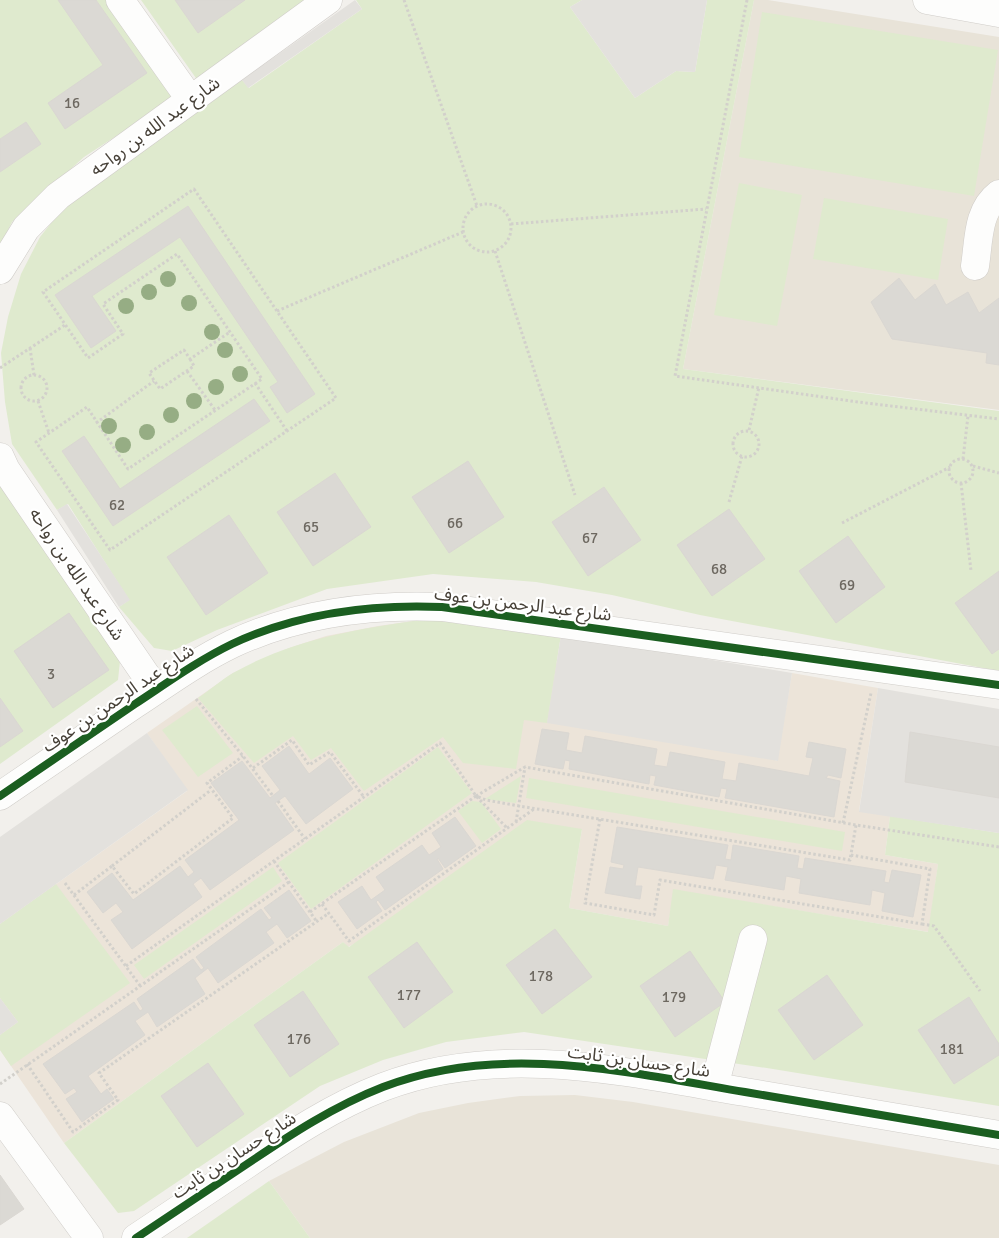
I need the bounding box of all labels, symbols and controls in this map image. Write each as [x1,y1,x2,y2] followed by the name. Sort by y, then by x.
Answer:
[86,72,226,183] street label: شارع عبد الله بن رواحه
[64,94,80,112] house number: 16
[109,496,125,514] house number: 62
[22,504,129,646] street label: شارع عبد الله بن رواحه
[447,514,463,532] house number: 66
[303,518,319,536] house number: 65
[582,529,598,547] house number: 67
[711,560,727,578] house number: 68
[839,576,855,594] house number: 69
[433,582,613,629] street label: شارع عبد الرحمن بن عوف
[38,639,200,760] street label: شارع عبد الرحمن بن عوف
[47,665,55,683] house number: 3
[529,967,553,985] house number: 178
[397,986,421,1004] house number: 177
[662,988,686,1006] house number: 179
[287,1030,311,1048] house number: 176
[566,1040,712,1085] street label: شارع حسان بن ثابت
[940,1040,964,1058] house number: 181
[168,1107,302,1206] street label: شارع حسان بن ثابت

